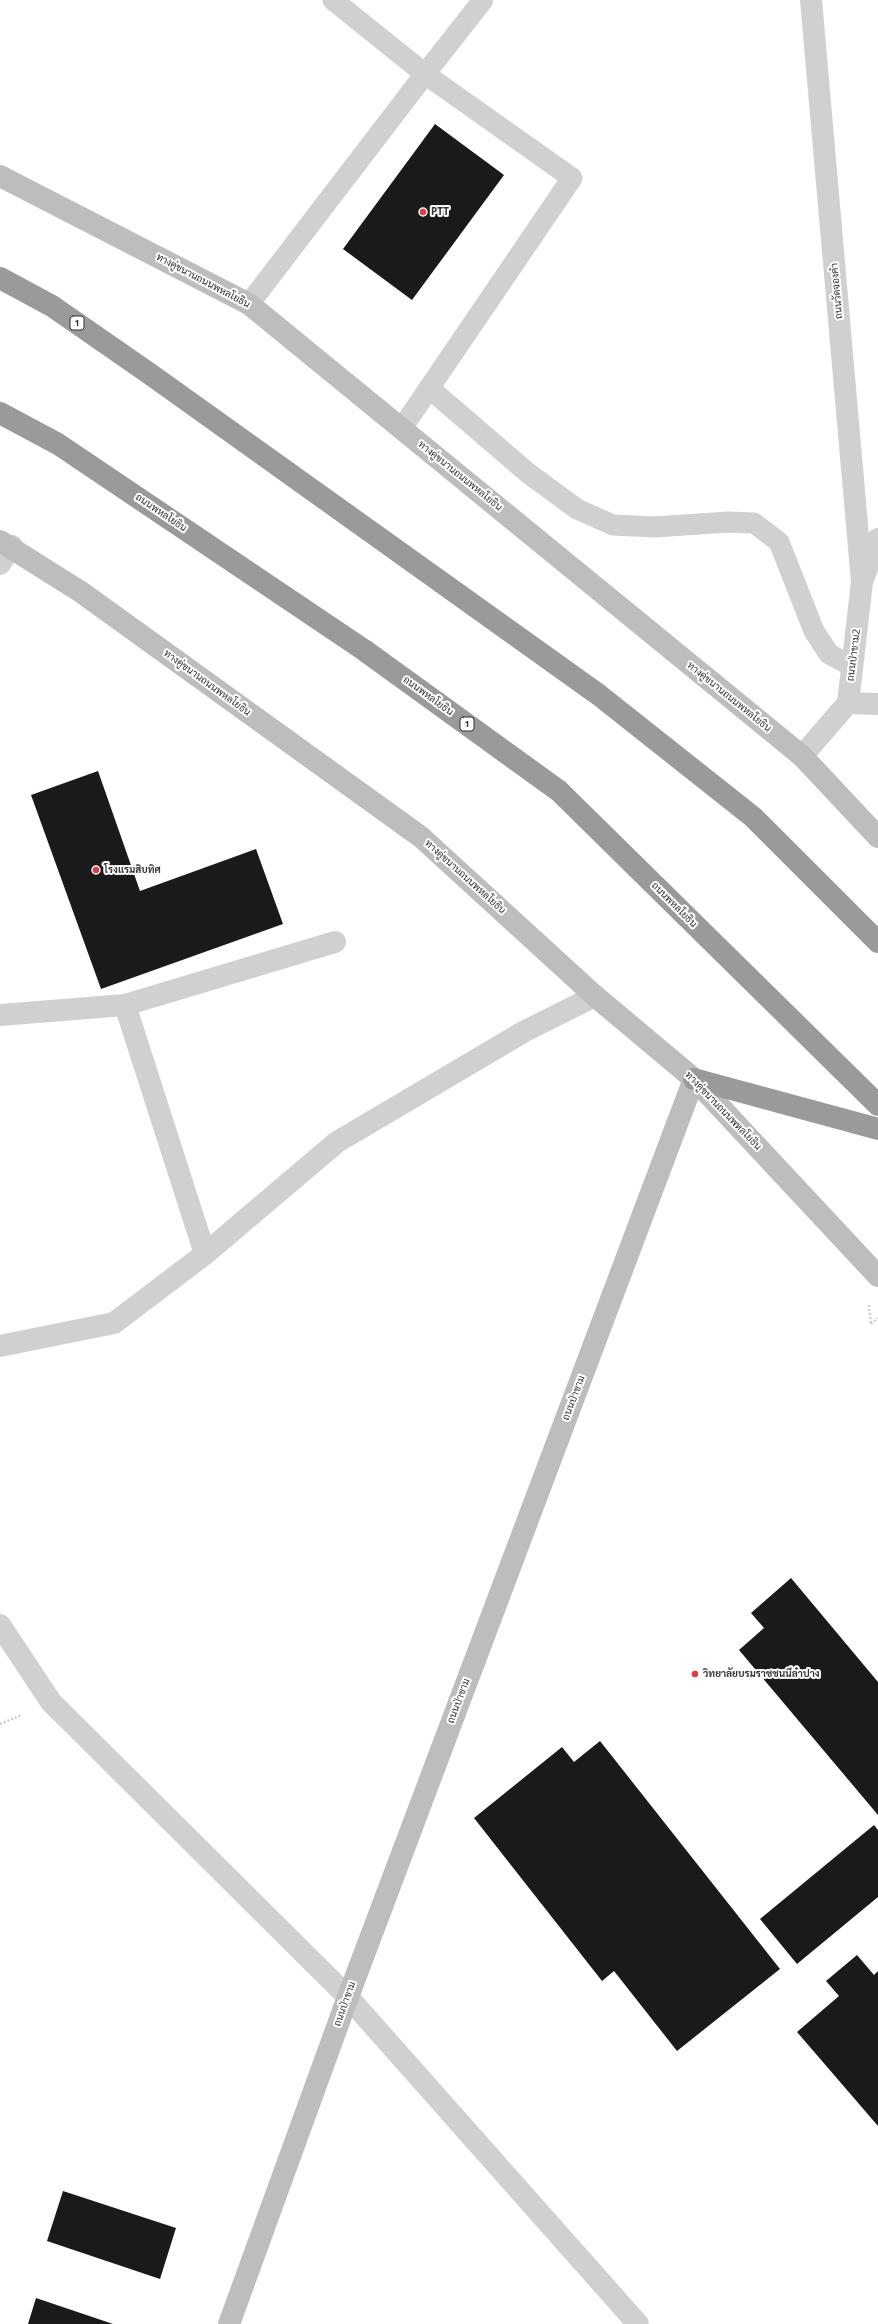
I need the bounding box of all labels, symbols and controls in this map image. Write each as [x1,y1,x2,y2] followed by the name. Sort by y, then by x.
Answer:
[431,206,449,218] place label: PTT
[418,207,428,217] marker: PTT
[154,251,252,311] street label: ทางคู่ขนานถนนพหลโยธิน
[829,262,845,320] street label: ถนนวัดจองคำ
[70,316,84,330] road number: 1
[416,438,504,514] street label: ทางคู่ขนานถนนพหลโยธิน
[133,491,189,535] street label: ถนนพหลโยธิน
[845,628,863,682] street label: ถนนป่าขาม2
[161,647,253,719] street label: ทางคู่ขนานถนนพหลโยธิน
[685,659,773,735] street label: ทางคู่ขนานถนนพหลโยธิน
[401,674,455,718] street label: ถนนพหลโยธิน
[460,717,474,731] road number: 1
[422,838,508,916] street label: ทางคู่ขนานถนนพหลโยธิน
[104,864,161,876] place label: โรงแรมสิบทิศ
[91,865,101,875] marker: โรงแรมสิบทิศ
[649,880,699,930] street label: ถนนพหลโยธิน
[682,1069,764,1153] street label: ทางคู่ขนานถนนพหลโยธิน
[560,1374,588,1422] street label: ถนนป่าขาม
[703,1668,820,1680] place label: วิทยาลัยบรมราชชนนีลำปาง
[690,1669,700,1679] marker: วิทยาลัยบรมราชชนนีลำปาง
[445,1677,473,1725] street label: ถนนป่าขาม
[331,1980,359,2028] street label: ถนนป่าขาม

